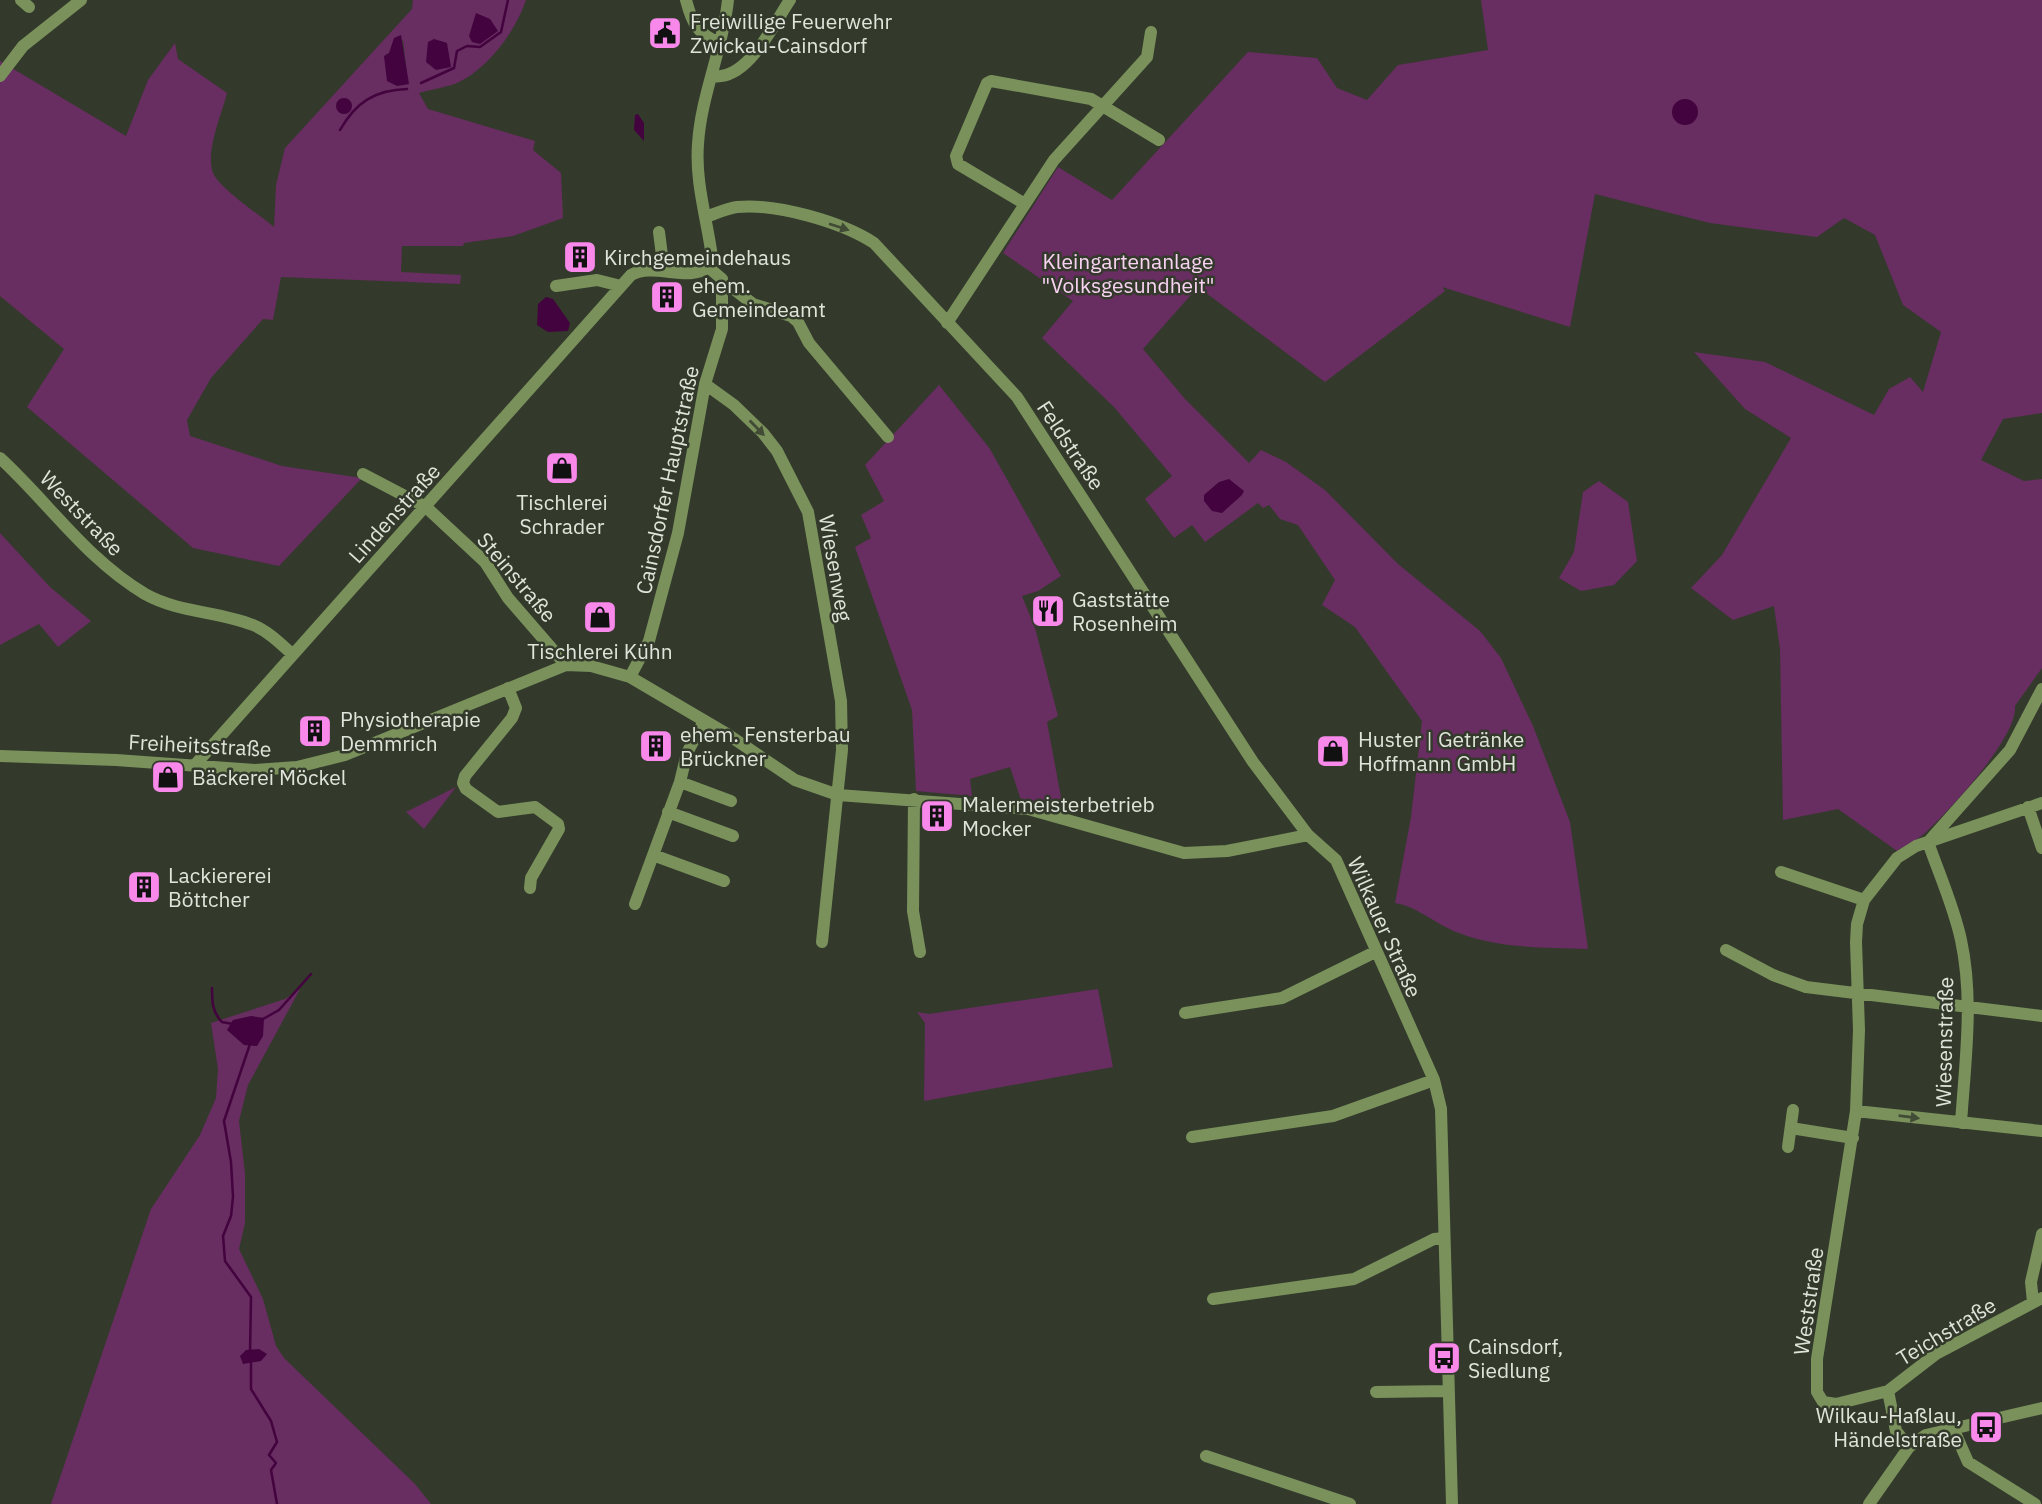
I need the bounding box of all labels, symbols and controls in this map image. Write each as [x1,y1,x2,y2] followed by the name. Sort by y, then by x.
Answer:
[690,7,893,59] place label: Freiwillige Feuerwehr Zwickau-Cainsdorf
[646,14,684,52] public building icon: Freiwillige Feuerwehr Zwickau-Cainsdorf
[829,222,850,232] one-way arrow
[561,238,599,276] building icon: Kirchgemeindehaus
[604,243,791,271] place label: Kirchgemeindehaus
[1041,247,1215,299] park label: Kleingartenanlage "Volksgesundheit"
[692,271,826,323] place label: ehem. Gemeindeamt
[648,278,686,316] building icon: ehem. Gemeindeamt
[629,363,705,597] street label: Cainsdorfer Hauptstraße
[1031,395,1111,495] street label: Feldstraße
[748,419,765,436] one-way arrow
[543,449,581,487] shop icon: Tischlerei Schrader
[342,457,446,569] street label: Lindenstraße
[34,464,130,562] street label: Weststraße
[516,488,608,540] place label: Tischlerei Schrader
[813,513,859,623] street label: Wiesenweg
[471,526,563,628] street label: Steinstraße
[1072,585,1178,637] place label: Gaststätte Rosenheim
[1029,592,1067,630] restaurant icon: Gaststätte Rosenheim
[581,598,619,636] shop icon: Tischlerei Kühn
[527,637,673,665] place label: Tischlerei Kühn
[340,705,481,757] place label: Physiotherapie Demmrich
[296,712,334,750] building icon: Physiotherapie Demmrich
[680,720,851,772] place label: ehem. Fensterbau Brückner
[1358,725,1524,777] place label: Huster | Getränke Hoffmann GmbH
[128,727,272,763] street label: Freiheitsstraße
[637,727,675,765] building icon: ehem. Fensterbau Brückner
[1314,732,1352,770] shop icon: Huster | Getränke Hoffmann GmbH
[149,758,187,796] shop icon: Bäckerei Möckel
[192,763,347,791] place label: Bäckerei Möckel
[962,790,1155,842] place label: Malermeisterbetrieb Mocker
[918,797,956,835] building icon: Malermeisterbetrieb Mocker
[1341,852,1429,1002] street label: Wilkauer Straße
[168,861,272,913] place label: Lackiererei Böttcher
[125,868,163,906] building icon: Lackiererei Böttcher
[1929,977,1959,1107] street label: Wiesenstraße
[1898,1112,1920,1123] one-way arrow
[1787,1245,1829,1357] street label: Weststraße
[1891,1290,2001,1372] street label: Teichstraße
[1468,1332,1563,1384] place label: Cainsdorf, Siedlung
[1425,1339,1463,1377] bus stop icon: Cainsdorf, Siedlung
[1816,1401,1962,1453] place label: Wilkau-Haßlau, Händelstraße
[1967,1408,2005,1446] bus stop icon: Wilkau-Haßlau, Händelstraße

